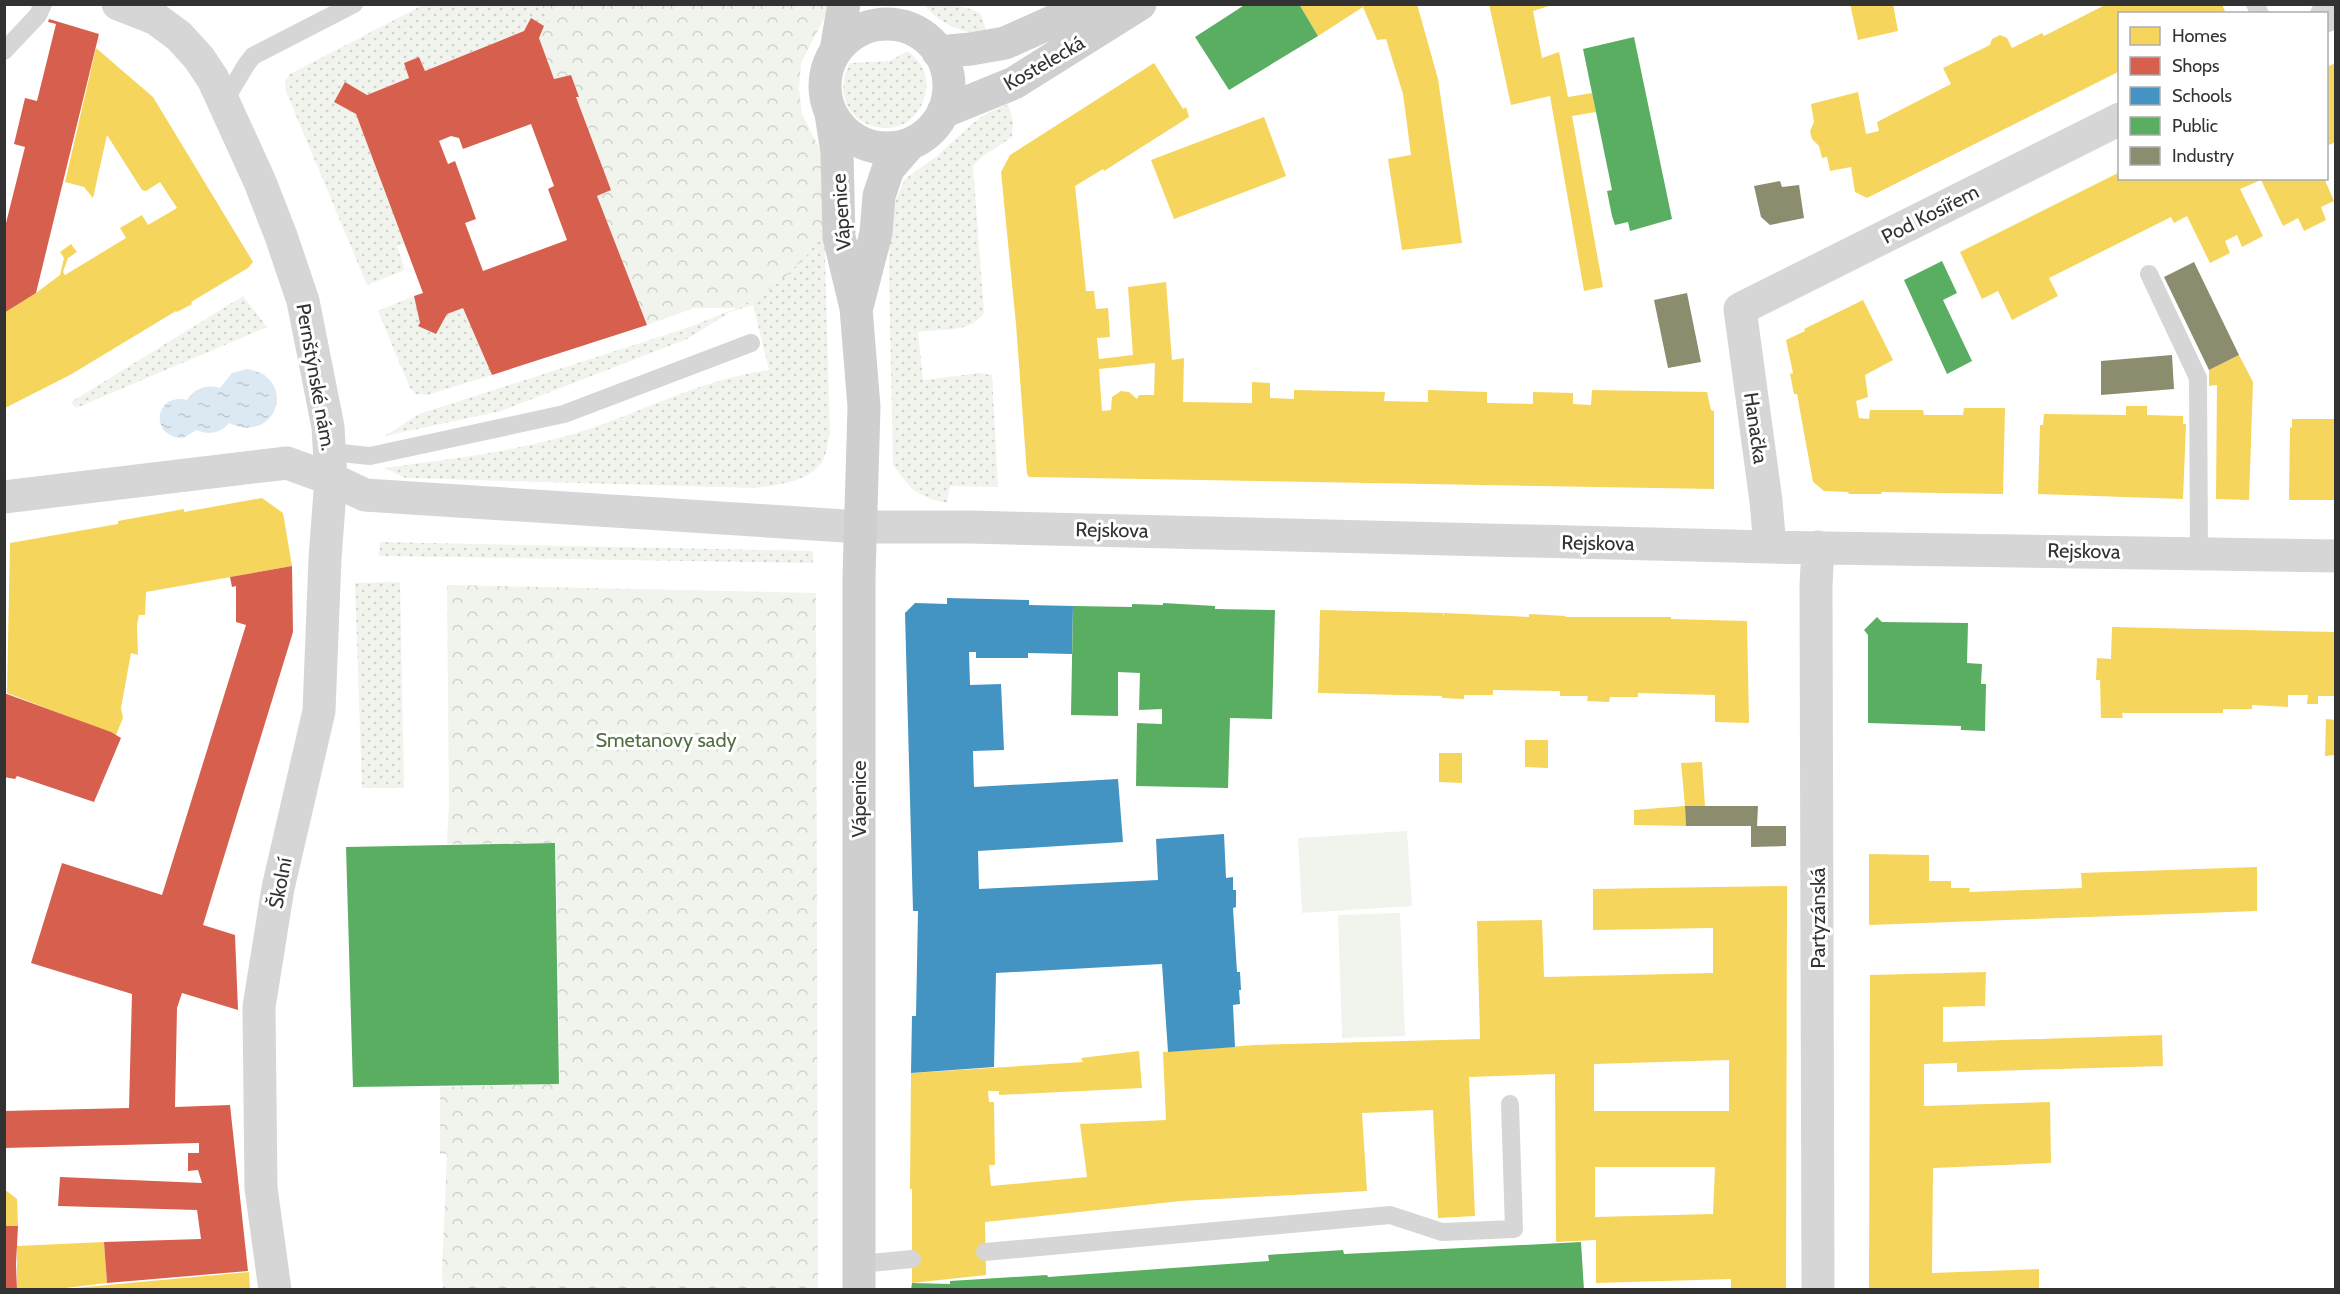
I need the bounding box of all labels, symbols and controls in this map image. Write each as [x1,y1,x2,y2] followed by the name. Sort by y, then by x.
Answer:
[2118,12,2328,180] legend
[2172,25,2227,47] text: Homes
[999,30,1089,96] street label: Kostelecká
[2172,55,2220,77] text: Shops
[2172,85,2232,107] text: Schools
[2172,115,2218,137] text: Public
[2172,145,2234,167] text: Industry
[826,173,856,251] street label: Vápenice
[1877,179,1983,249] street label: Pod Kosířem
[291,301,341,453] street label: Pernštýnské nám.
[1739,391,1773,466] street label: Hanačka
[1075,517,1149,543] street label: Rejskova
[1561,530,1635,556] street label: Rejskova
[2047,538,2121,564] street label: Rejskova
[595,728,737,752] park label: Smetanovy sady
[847,761,871,837] street label: Vápenice
[263,856,297,910] street label: Školní
[1806,867,1830,968] street label: Partyzánská

